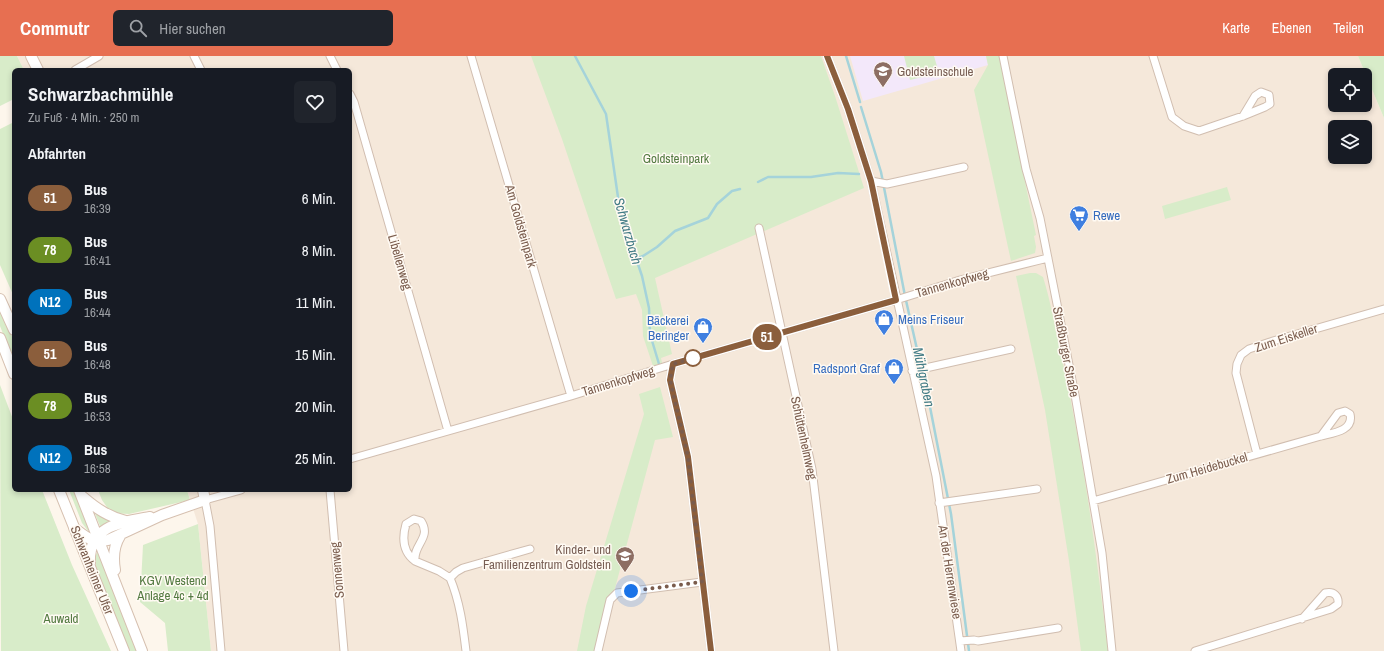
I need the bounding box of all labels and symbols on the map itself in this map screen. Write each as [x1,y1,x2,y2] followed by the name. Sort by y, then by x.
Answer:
[872,60,894,88] school or university icon: Goldsteinschule
[897,63,974,80] place label: Goldsteinschule
[643,150,710,167] park label: Goldsteinpark
[501,182,541,270] street label: Am Goldsteinpark
[610,195,646,267] water label: Schwarzbach
[1068,204,1090,232] supermarket icon: Rewe
[1093,207,1120,224] place label: Rewe
[384,232,416,292] street label: Libellenweg
[914,264,990,301] street label: Tannenkopfweg
[1049,305,1083,399] street label: Straßburger Straße
[873,308,895,336] shop icon: Meins Friseur
[898,311,964,328] place label: Meins Friseur
[647,312,689,344] place label: Bäckerei Beringer
[692,316,714,344] shop icon: Bäckerei Beringer
[1252,320,1320,356] street label: Zum Eiskeller
[749,324,785,350] line badge: 51
[909,345,939,409] water label: Mühlgraben
[684,349,702,367] unlabelled marker
[883,357,905,385] shop icon: Radsport Graf
[813,360,880,377] place label: Radsport Graf
[580,362,656,400] street label: Tannenkopfweg
[787,395,821,481] street label: Schüttenhelmweg
[1165,448,1249,488] street label: Zum Heidebuckel
[66,523,118,617] street label: Schwanheimer Ufer
[934,523,966,620] street label: An der Herrenwiese
[326,541,348,599] street label: Sonnenweg
[483,541,611,573] place label: Kinder- und Familienzentrum Goldstein
[614,545,636,573] school or university icon: Kinder- und Familienzentrum Goldstein
[136,572,209,604] park label: KGV Westend Anlage 4c + 4d
[621,581,641,601] your location
[43,610,79,627] park label: Auwald

